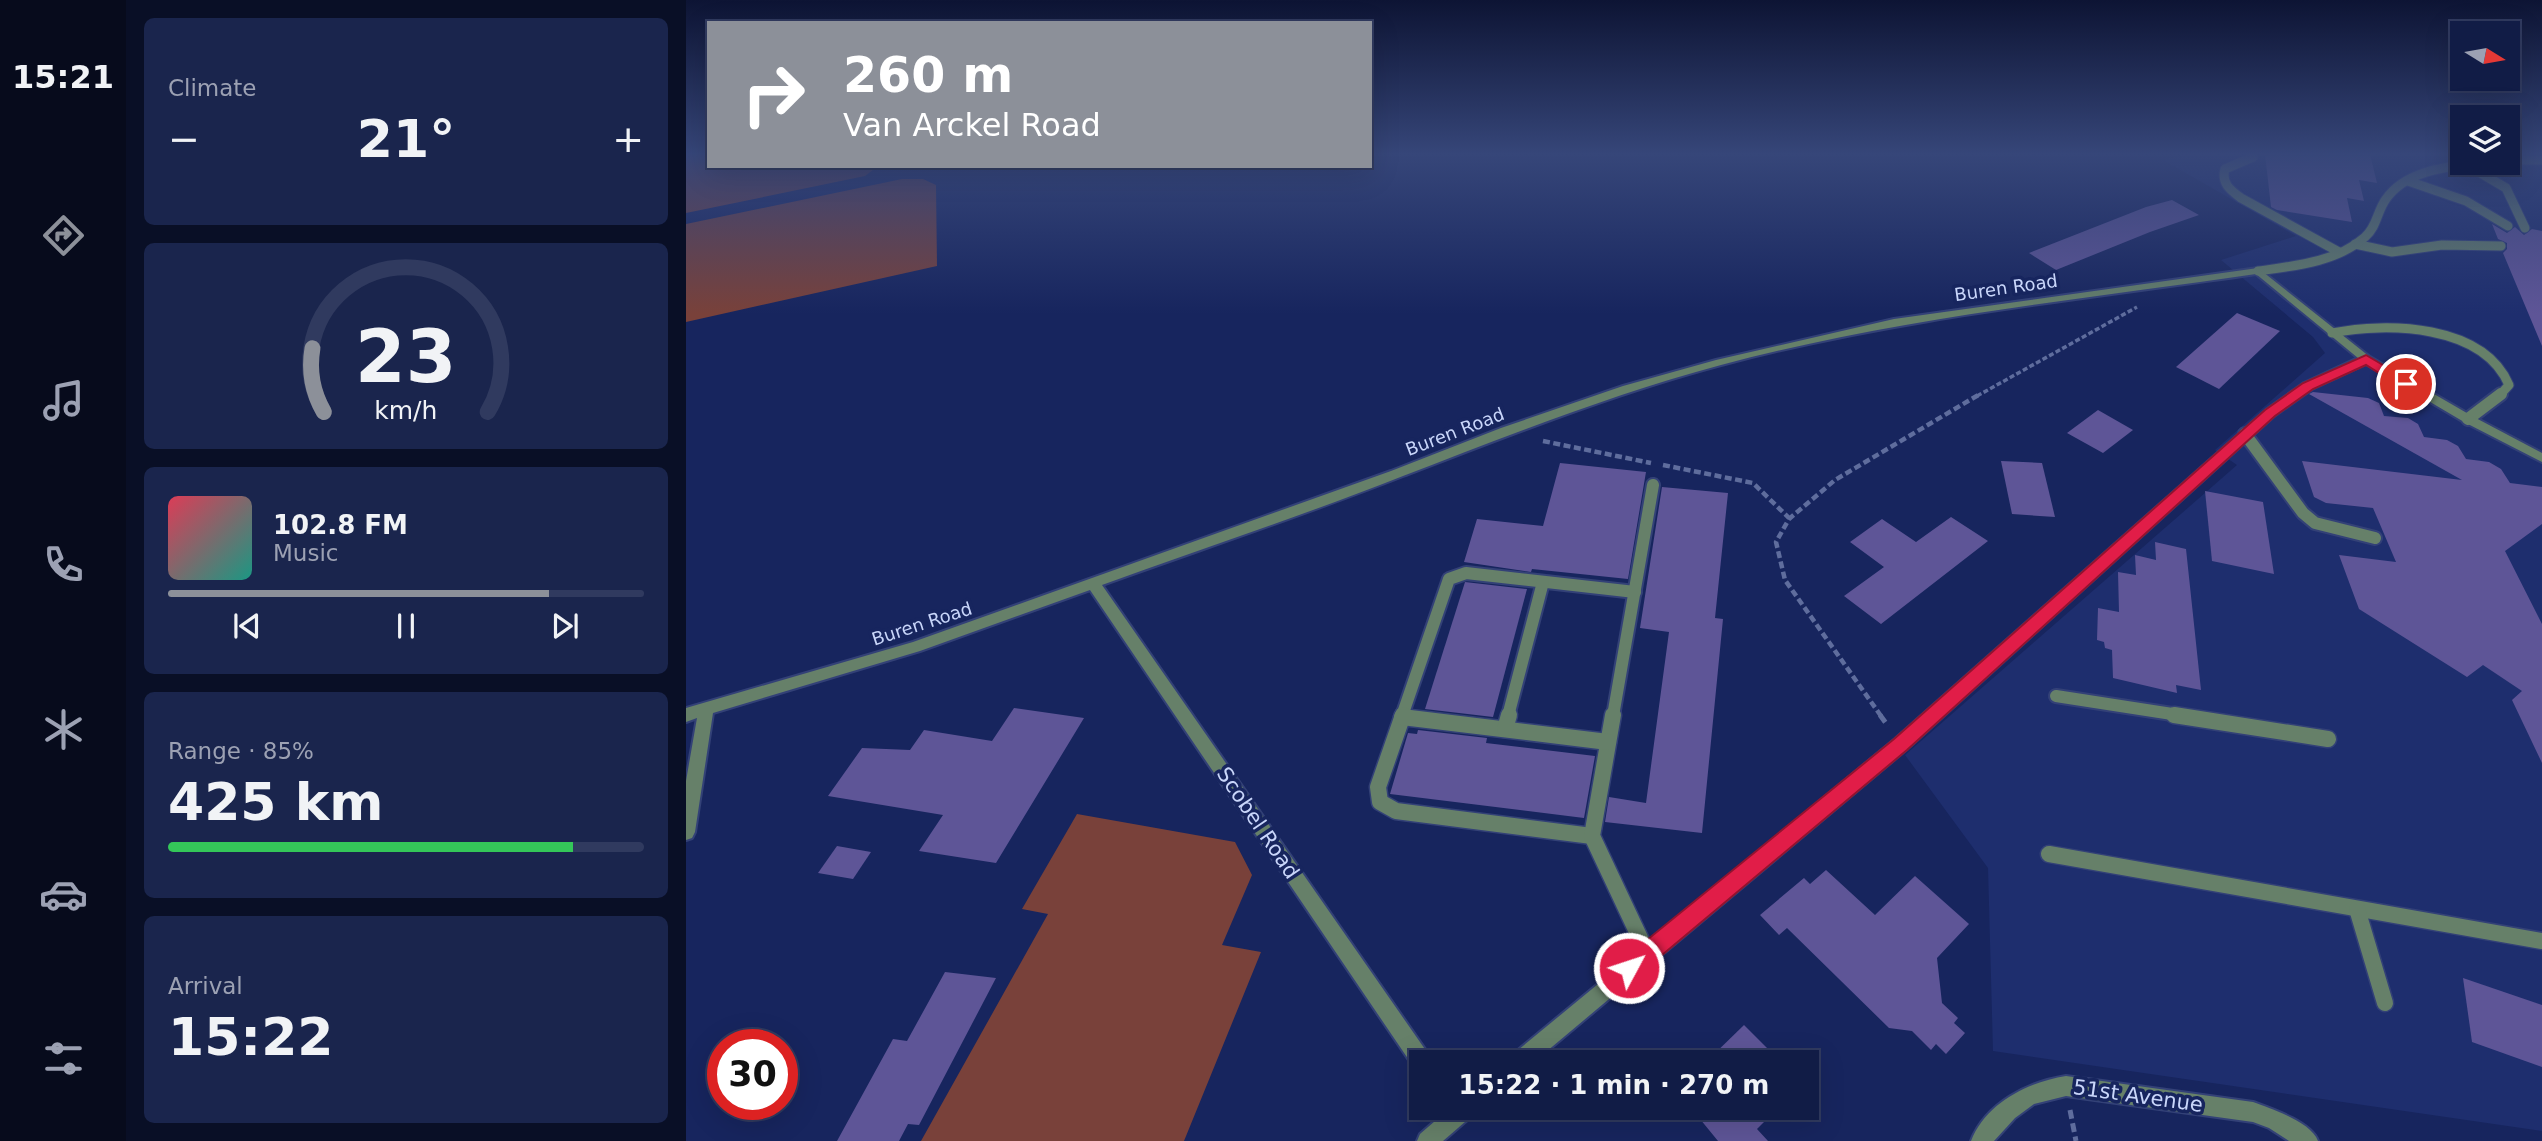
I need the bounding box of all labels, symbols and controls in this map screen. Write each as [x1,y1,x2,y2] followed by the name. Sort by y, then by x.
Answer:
[2450,21,2520,91] north arrow
[2450,21,2520,175] map controls
[843,47,1013,104] text: 260 m
[728,49,819,140] icon: right
[12,58,114,96] text: 15:21
[168,75,257,101] text: Climate
[2450,105,2520,175] button: layers
[843,106,1101,144] text: Van Arckel Road
[357,109,455,169] text: 21°
[168,117,200,161] text: −
[612,117,644,161] text: +
[39,211,88,260] icon: directions
[1953,270,2059,305] street label: Buren Road
[355,314,457,399] text: 23
[2376,354,2436,414] pin
[2387,365,2425,403] icon: arrive
[39,376,88,425] icon: music
[374,396,438,425] text: km/h
[1402,403,1507,460] street label: Buren Road
[273,510,408,540] text: 102.8 FM
[39,540,88,589] icon: phone
[273,540,338,566] text: Music
[869,597,975,650] street label: Buren Road
[228,607,266,645] icon: previous
[387,607,425,645] icon: pause
[546,607,584,645] icon: next
[39,705,88,754] icon: climate
[168,738,314,764] text: Range · 85%
[1212,763,1304,883] street label: Scobel Road
[168,772,383,832] text: 425 km
[39,870,88,919] icon: car
[1592,931,1666,1005] position arrow
[168,973,243,999] text: Arrival
[168,1007,334,1067] text: 15:22
[707,1029,798,1120] speed limit sign: 30
[39,1034,88,1083] icon: filters
[1459,1070,1769,1100] text: 15:22 · 1 min · 270 m
[2072,1075,2204,1117] street label: 51st Avenue

